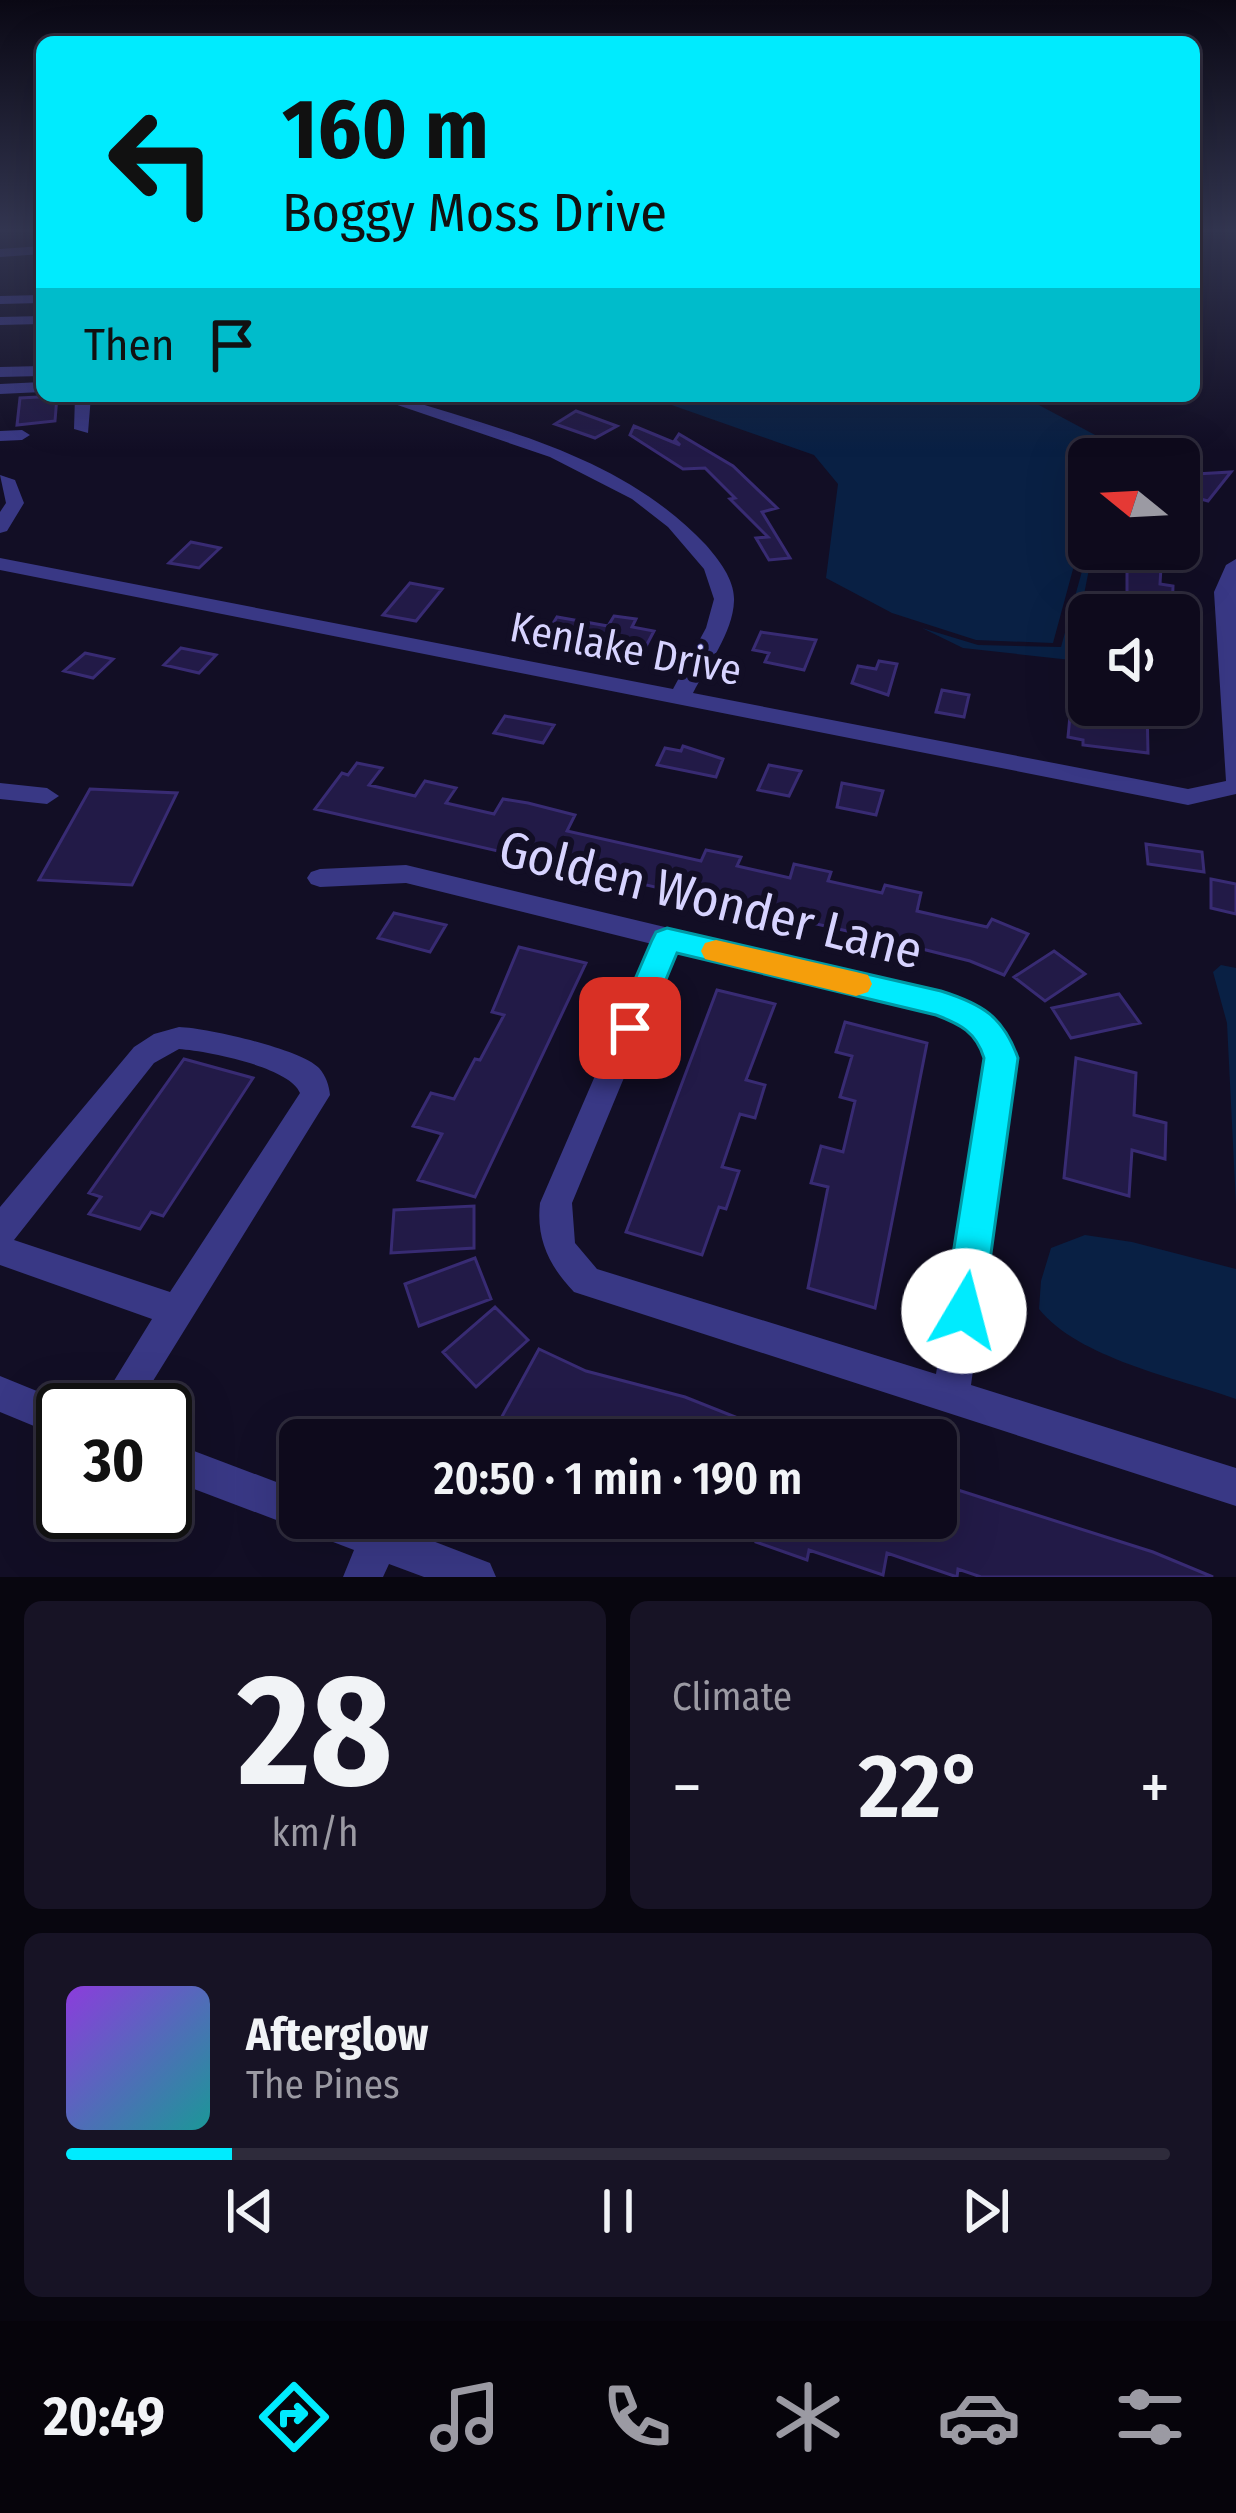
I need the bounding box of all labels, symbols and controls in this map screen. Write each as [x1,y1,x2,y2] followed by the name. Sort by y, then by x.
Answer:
[282,79,489,180] text: 160 m
[84,84,240,240] icon: left
[282,181,667,245] text: Boggy Moss Drive
[199,312,265,378] icon: arrive
[84,318,175,372] text: Then
[1068,438,1200,570] north arrow
[1068,438,1200,726] map controls
[1068,594,1200,726] button: sound
[506,602,746,696] street label: Kenlake Drive
[493,817,929,983] street label: Golden Wonder Lane
[579,977,681,1079] pin
[597,995,663,1061] icon: arrive
[901,1248,1027,1374] position arrow
[36,1383,192,1539] speed limit sign: 30
[434,1452,802,1506] text: 20:50 · 1 min · 190 m
[238,1638,392,1825] text: 28
[672,1674,792,1720] text: Climate
[858,1733,983,1841] text: 22°
[672,1748,702,1827] text: −
[1140,1748,1170,1827] text: +
[272,1810,358,1856] text: km/h
[246,2008,428,2062] text: Afterglow
[246,2062,400,2108] text: The Pines
[217,2178,283,2244] icon: previous
[585,2178,651,2244] icon: pause
[953,2178,1019,2244] icon: next
[252,2375,336,2459] icon: directions
[423,2375,507,2459] icon: music
[595,2375,679,2459] icon: phone
[766,2375,850,2459] icon: climate
[937,2375,1021,2459] icon: car
[1108,2375,1192,2459] icon: filters
[44,2385,165,2449] text: 20:49

